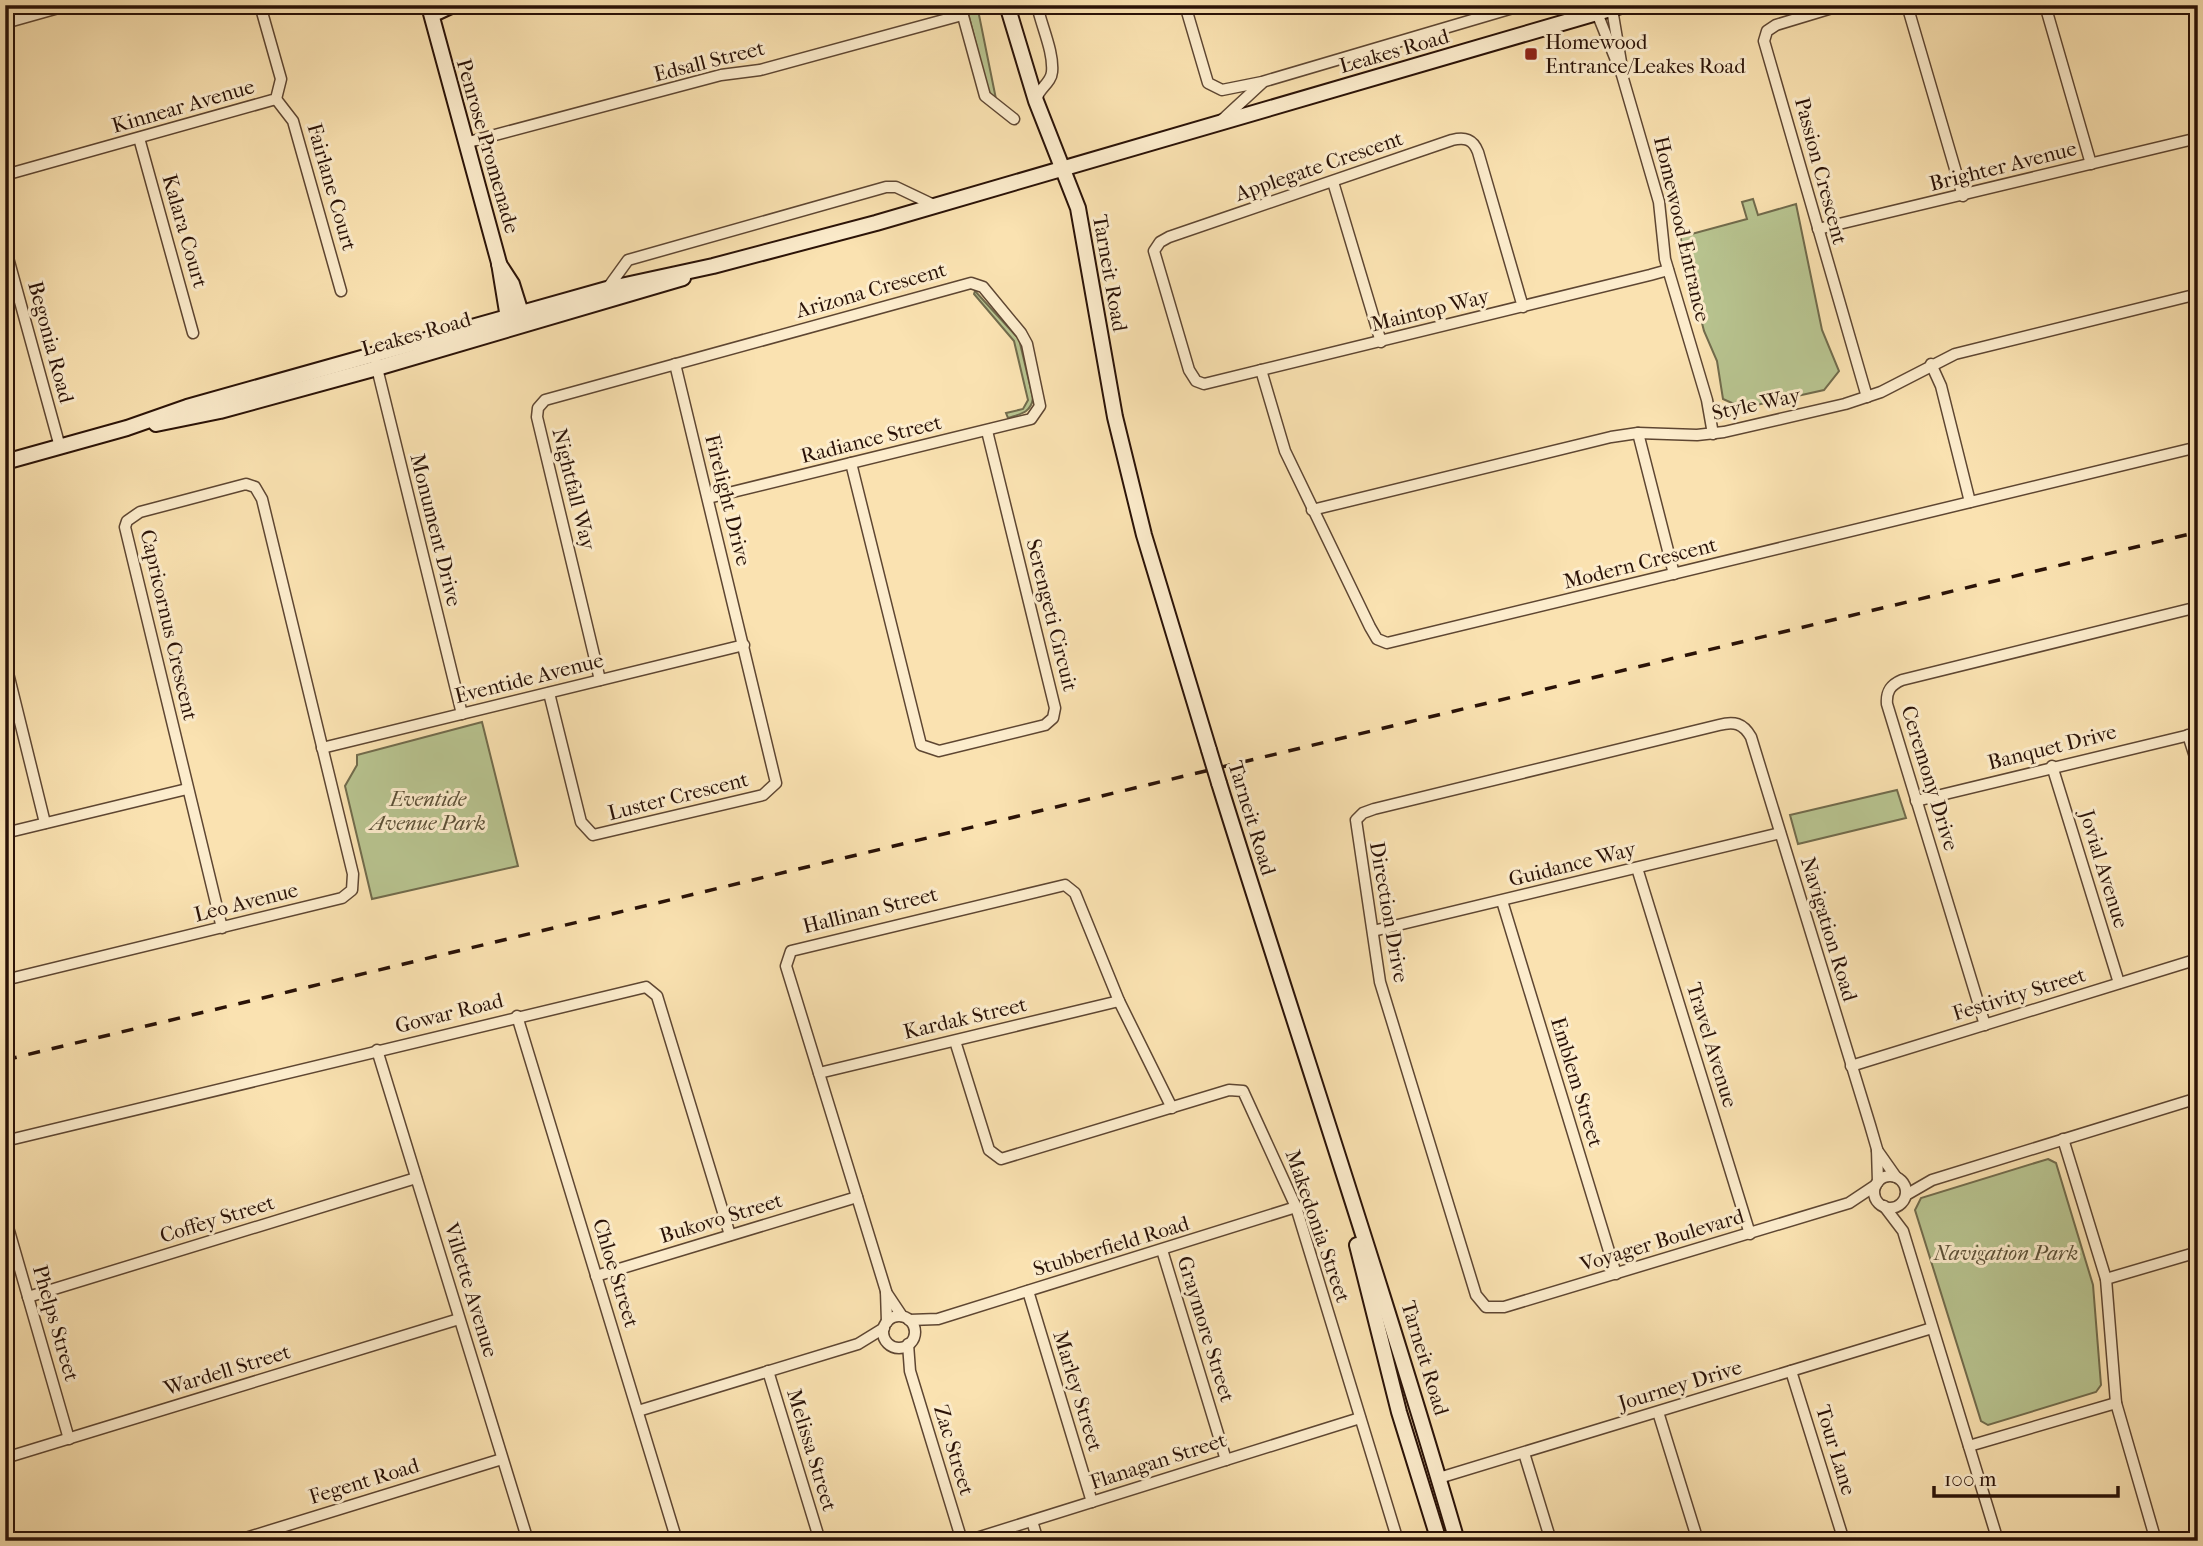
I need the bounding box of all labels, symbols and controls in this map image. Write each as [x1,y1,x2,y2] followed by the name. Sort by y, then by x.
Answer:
[1336,24,1452,78] street label: Leakes Road
[1545,30,1746,78] place label: Homewood Entrance/Leakes Road
[651,36,767,86] street label: Edsall Street
[1523,46,1539,62] marker: Homewood Entrance/Leakes Road
[452,56,524,236] street label: Penrose Promenade
[109,74,257,138] street label: Kinnear Avenue
[1790,95,1852,248] street label: Passion Crescent
[302,121,362,254] street label: Fairlane Court
[1231,126,1406,206] street label: Applegate Crescent
[1649,134,1715,324] street label: Homewood Entrance
[1927,136,2079,196] street label: Brighter Avenue
[157,172,213,291] street label: Kalara Court
[1088,213,1132,334] street label: Tarneit Road
[792,257,949,323] street label: Arizona Crescent
[23,278,79,406] street label: Begonia Road
[1368,284,1492,336] street label: Maintop Way
[358,307,474,361] street label: Leakes Road
[1710,383,1803,425] street label: Style Way
[798,410,944,468] street label: Radiance Street
[547,426,601,553] street label: Nightfall Way
[700,432,756,568] street label: Firelight Drive
[405,451,467,609] street label: Monument Drive
[135,527,203,723] street label: Capricornus Crescent
[1561,532,1720,594] street label: Modern Crescent
[1021,536,1083,694] street label: Serengeti Circuit
[452,648,606,708] street label: Eventide Avenue
[1897,703,1963,853] street label: Ceremony Drive
[1985,719,2119,775] street label: Banquet Drive
[1223,758,1281,879] street label: Tarneit Road
[605,767,751,825] street label: Luster Crescent
[367,787,486,835] park label: Eventide Avenue Park
[2074,805,2133,931] street label: Jovial Avenue
[1506,836,1639,891] street label: Guidance Way
[1365,840,1413,984] street label: Direction Drive
[1796,854,1863,1005] street label: Navigation Road
[192,878,300,926] street label: Leo Avenue
[800,882,940,938] street label: Hallinan Street
[1950,962,2089,1026] street label: Festivity Street
[1682,980,1742,1110] street label: Travel Avenue
[393,988,506,1038] street label: Gowar Road
[901,992,1029,1044] street label: Kardak Street
[1546,1014,1608,1150] street label: Emblem Street
[1281,1147,1356,1306] street label: Makedonia Street
[657,1188,786,1248] street label: Bukovo Street
[157,1190,278,1248] street label: Coffey Street
[1576,1203,1747,1277] street label: Voyager Boulevard
[1030,1211,1192,1281] street label: Stubberfield Road
[588,1216,644,1331] street label: Chloe Street
[439,1219,503,1360] street label: Villette Avenue
[1933,1241,2078,1265] park label: Navigation Park
[1172,1253,1240,1405] street label: Graymore Street
[28,1262,84,1384] street label: Phelps Street
[1396,1298,1454,1419] street label: Tarneit Road
[1048,1328,1108,1455] street label: Marley Street
[160,1339,294,1401] street label: Wardell Street
[1613,1355,1745,1416] street label: Journey Drive
[782,1386,842,1514] street label: Melissa Street
[929,1402,979,1499] street label: Zac Street
[1811,1402,1861,1498] street label: Tour Lane
[1087,1428,1230,1494] street label: Flanagan Street
[306,1453,423,1509] street label: Fegent Road
[1934,1455,2117,1499] scale bar
[1944,1467,1997,1491] text: 100 m

